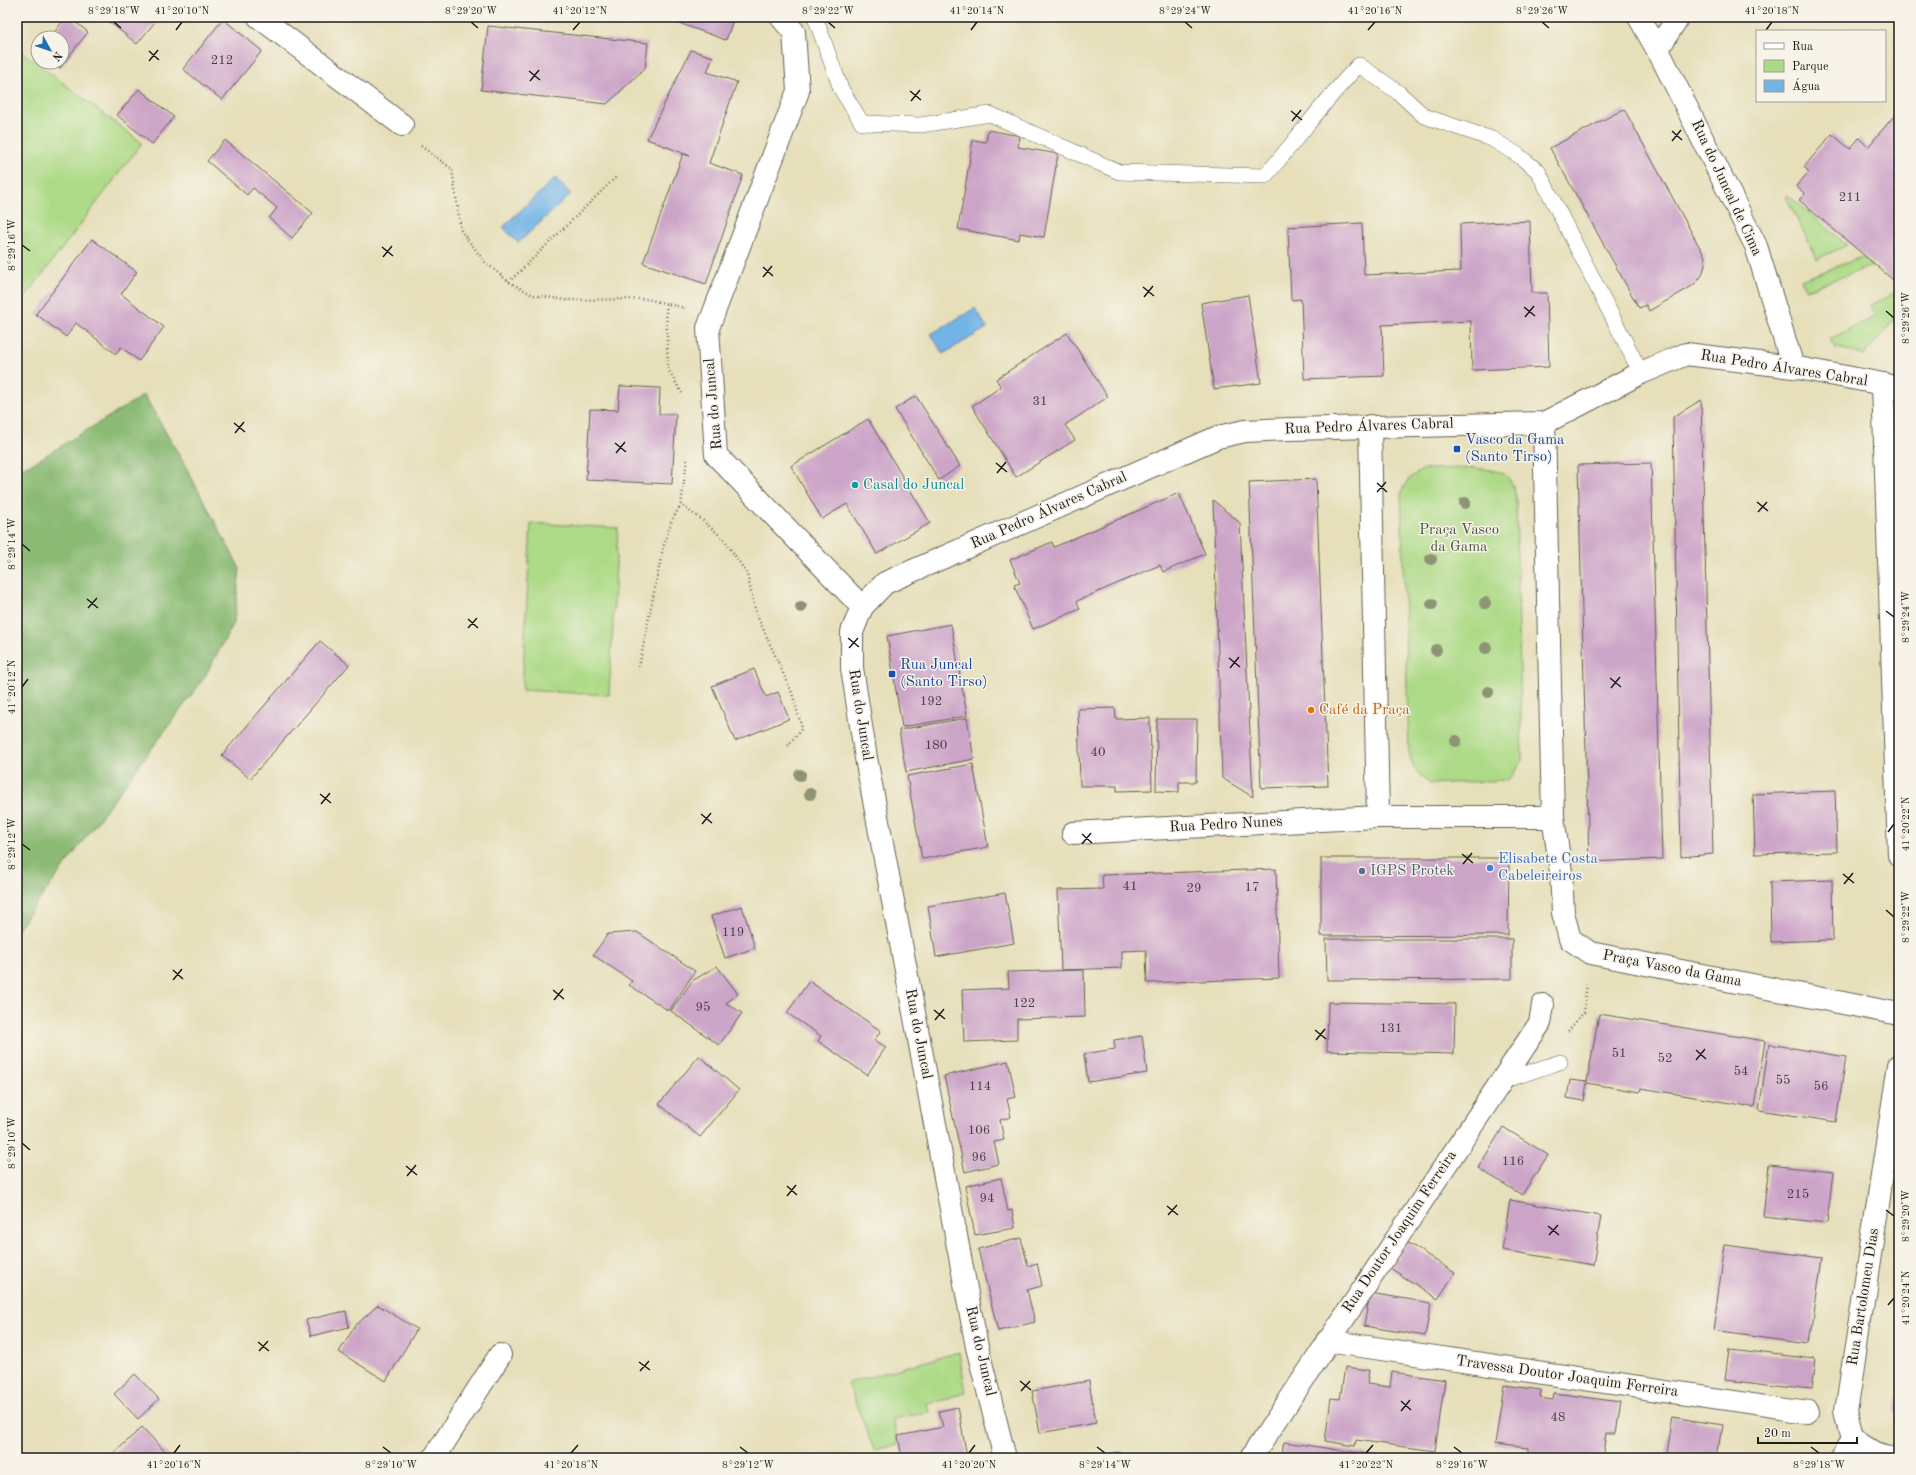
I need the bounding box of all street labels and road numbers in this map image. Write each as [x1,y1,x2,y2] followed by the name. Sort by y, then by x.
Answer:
[1688,117,1764,259] street label: Rua do Juncal de Cima
[1699,345,1869,390] street label: Rua Pedro Álvares Cabral
[703,357,725,451] street label: Rua do Juncal
[1284,414,1454,437] street label: Rua Pedro Álvares Cabral
[967,467,1129,552] street label: Rua Pedro Álvares Cabral
[845,668,875,762] street label: Rua do Juncal
[1169,815,1283,835] street label: Rua Pedro Nunes
[1601,948,1743,990] street label: Praça Vasco da Gama
[902,987,934,1081] street label: Rua do Juncal
[1340,1148,1460,1316] street label: Rua Doutor Joaquim Ferreira
[1846,1227,1882,1367] street label: Rua Bartolomeu Dias
[962,1304,998,1398] street label: Rua do Juncal
[1455,1354,1680,1400] street label: Travessa Doutor Joaquim Ferreira

